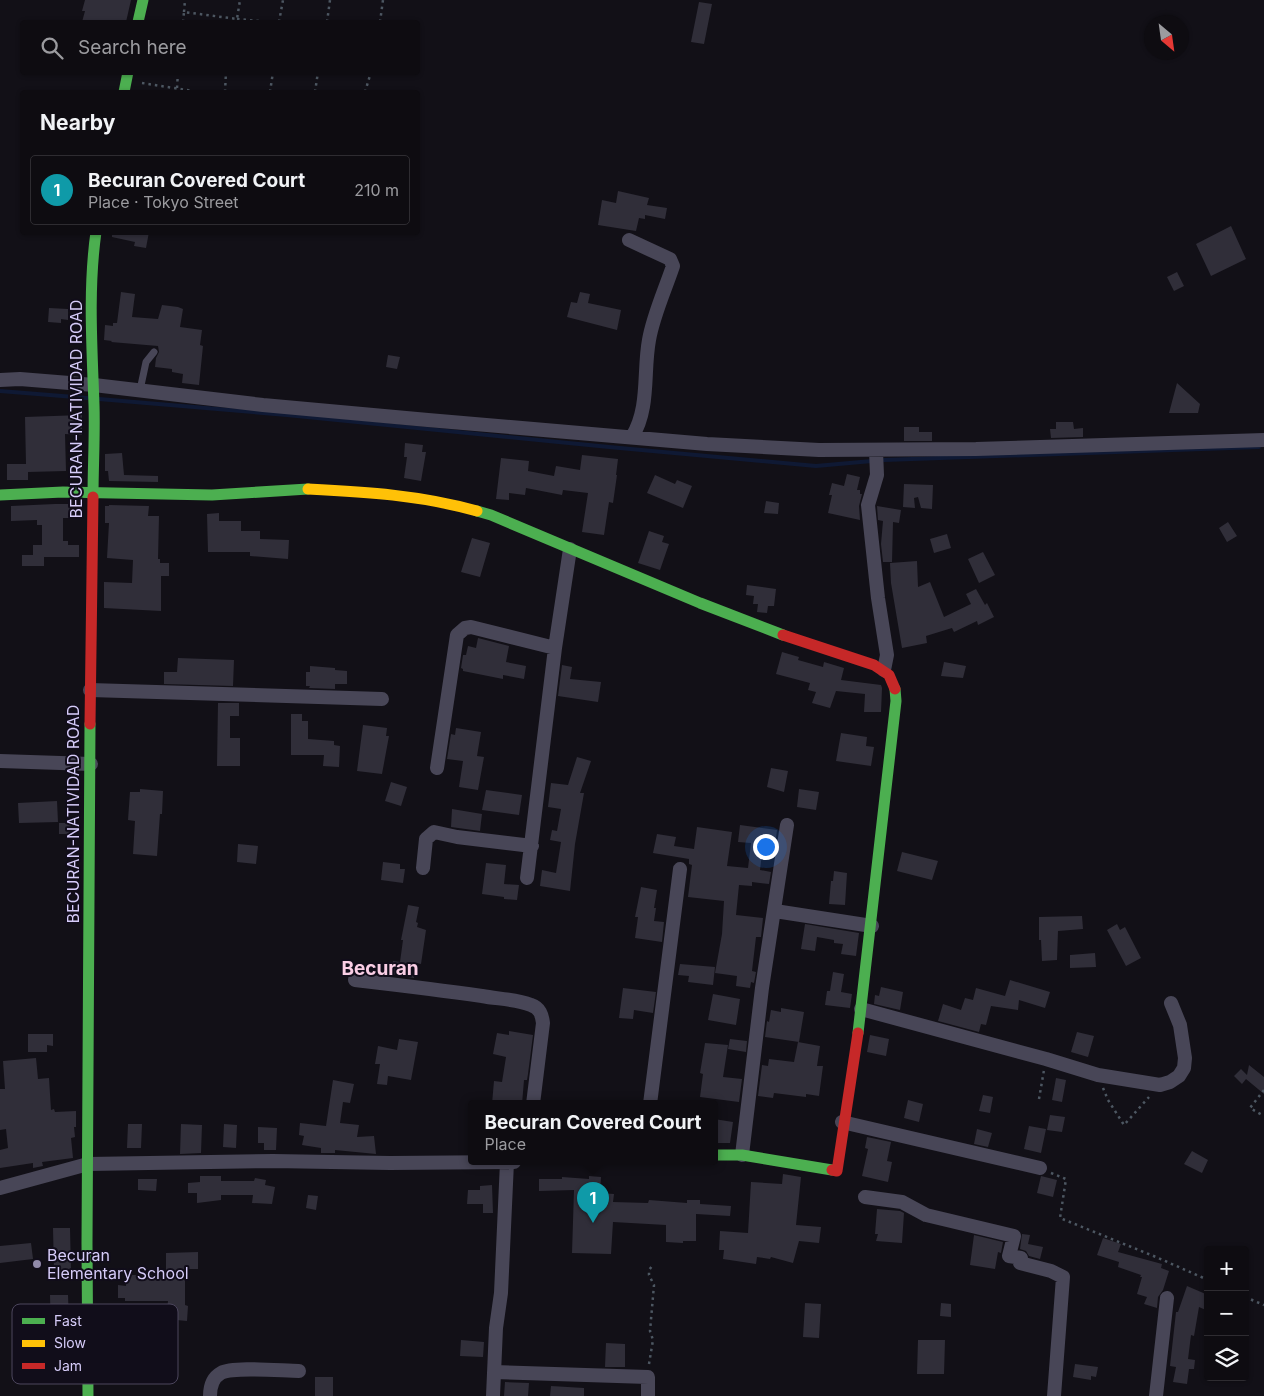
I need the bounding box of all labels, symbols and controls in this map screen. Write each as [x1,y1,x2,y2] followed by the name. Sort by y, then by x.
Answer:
[1144,15,1189,60] north arrow
[20,20,420,75] search box
[38,34,66,62] icon: search
[78,36,187,59] text: Search here
[40,110,115,135] text: Nearby
[88,169,305,192] text: Becuran Covered Court
[54,180,60,200] text: 1
[354,180,399,200] text: 210 m
[88,192,239,212] text: Place · Tokyo Street
[66,300,86,518] street label: BECURAN-NATIVIDAD ROAD
[63,705,83,923] street label: BECURAN-NATIVIDAD ROAD
[753,834,779,860] your location
[341,957,419,980] district label: Becuran
[468,1100,718,1165] popup
[484,1111,702,1134] text: Becuran Covered Court
[484,1134,526,1154] text: Place
[577,1182,609,1223] pin: 1
[47,1245,189,1283] place label: Becuran Elementary School
[1204,1246,1249,1381] map controls
[1204,1246,1249,1291] button: +
[31,1258,43,1270] marker: Becuran Elementary School
[1204,1291,1249,1336] button: −
[12,1304,178,1384] legend
[54,1312,82,1329] text: Fast
[54,1334,86,1351] text: Slow
[1204,1336,1249,1381] button: layers
[54,1357,82,1374] text: Jam

